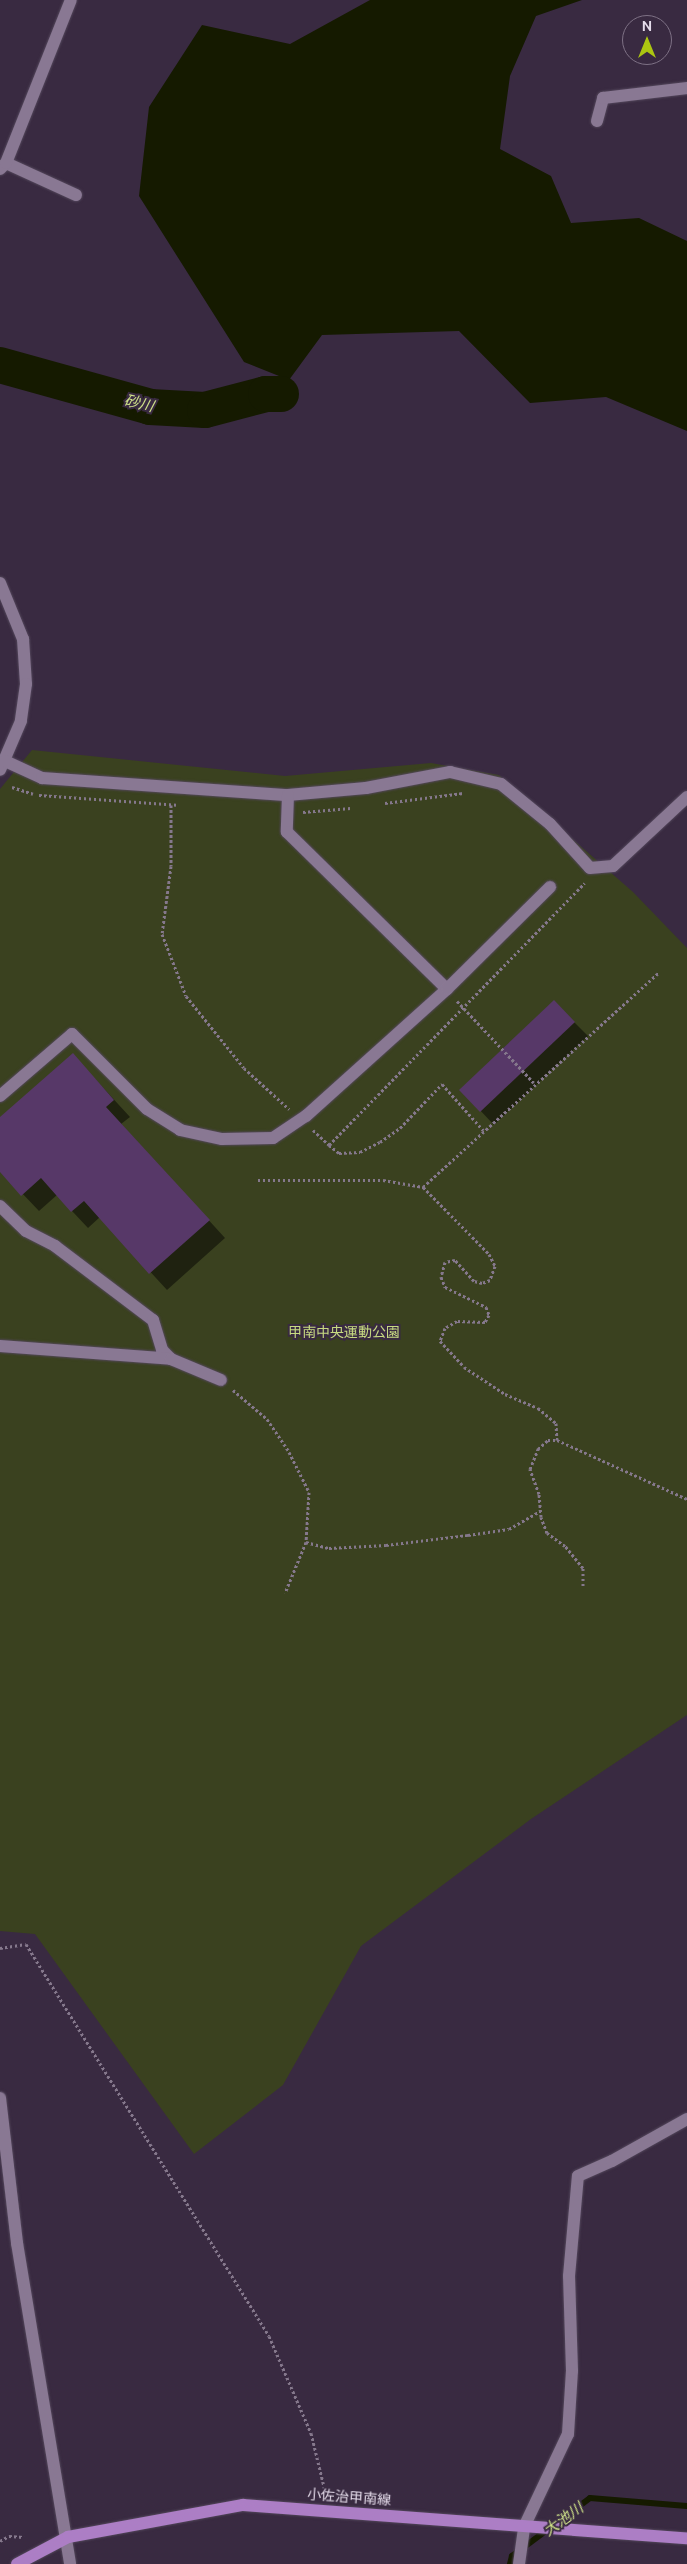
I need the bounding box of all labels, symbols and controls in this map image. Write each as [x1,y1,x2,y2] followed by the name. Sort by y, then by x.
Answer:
[622,15,672,65] north arrow
[642,18,652,34] text: N
[122,391,156,415] water label: 砂川
[288,1324,400,1340] park label: 甲南中央運動公園
[307,2486,391,2508] street label: 小佐治甲南線
[540,2498,586,2540] water label: 大池川

